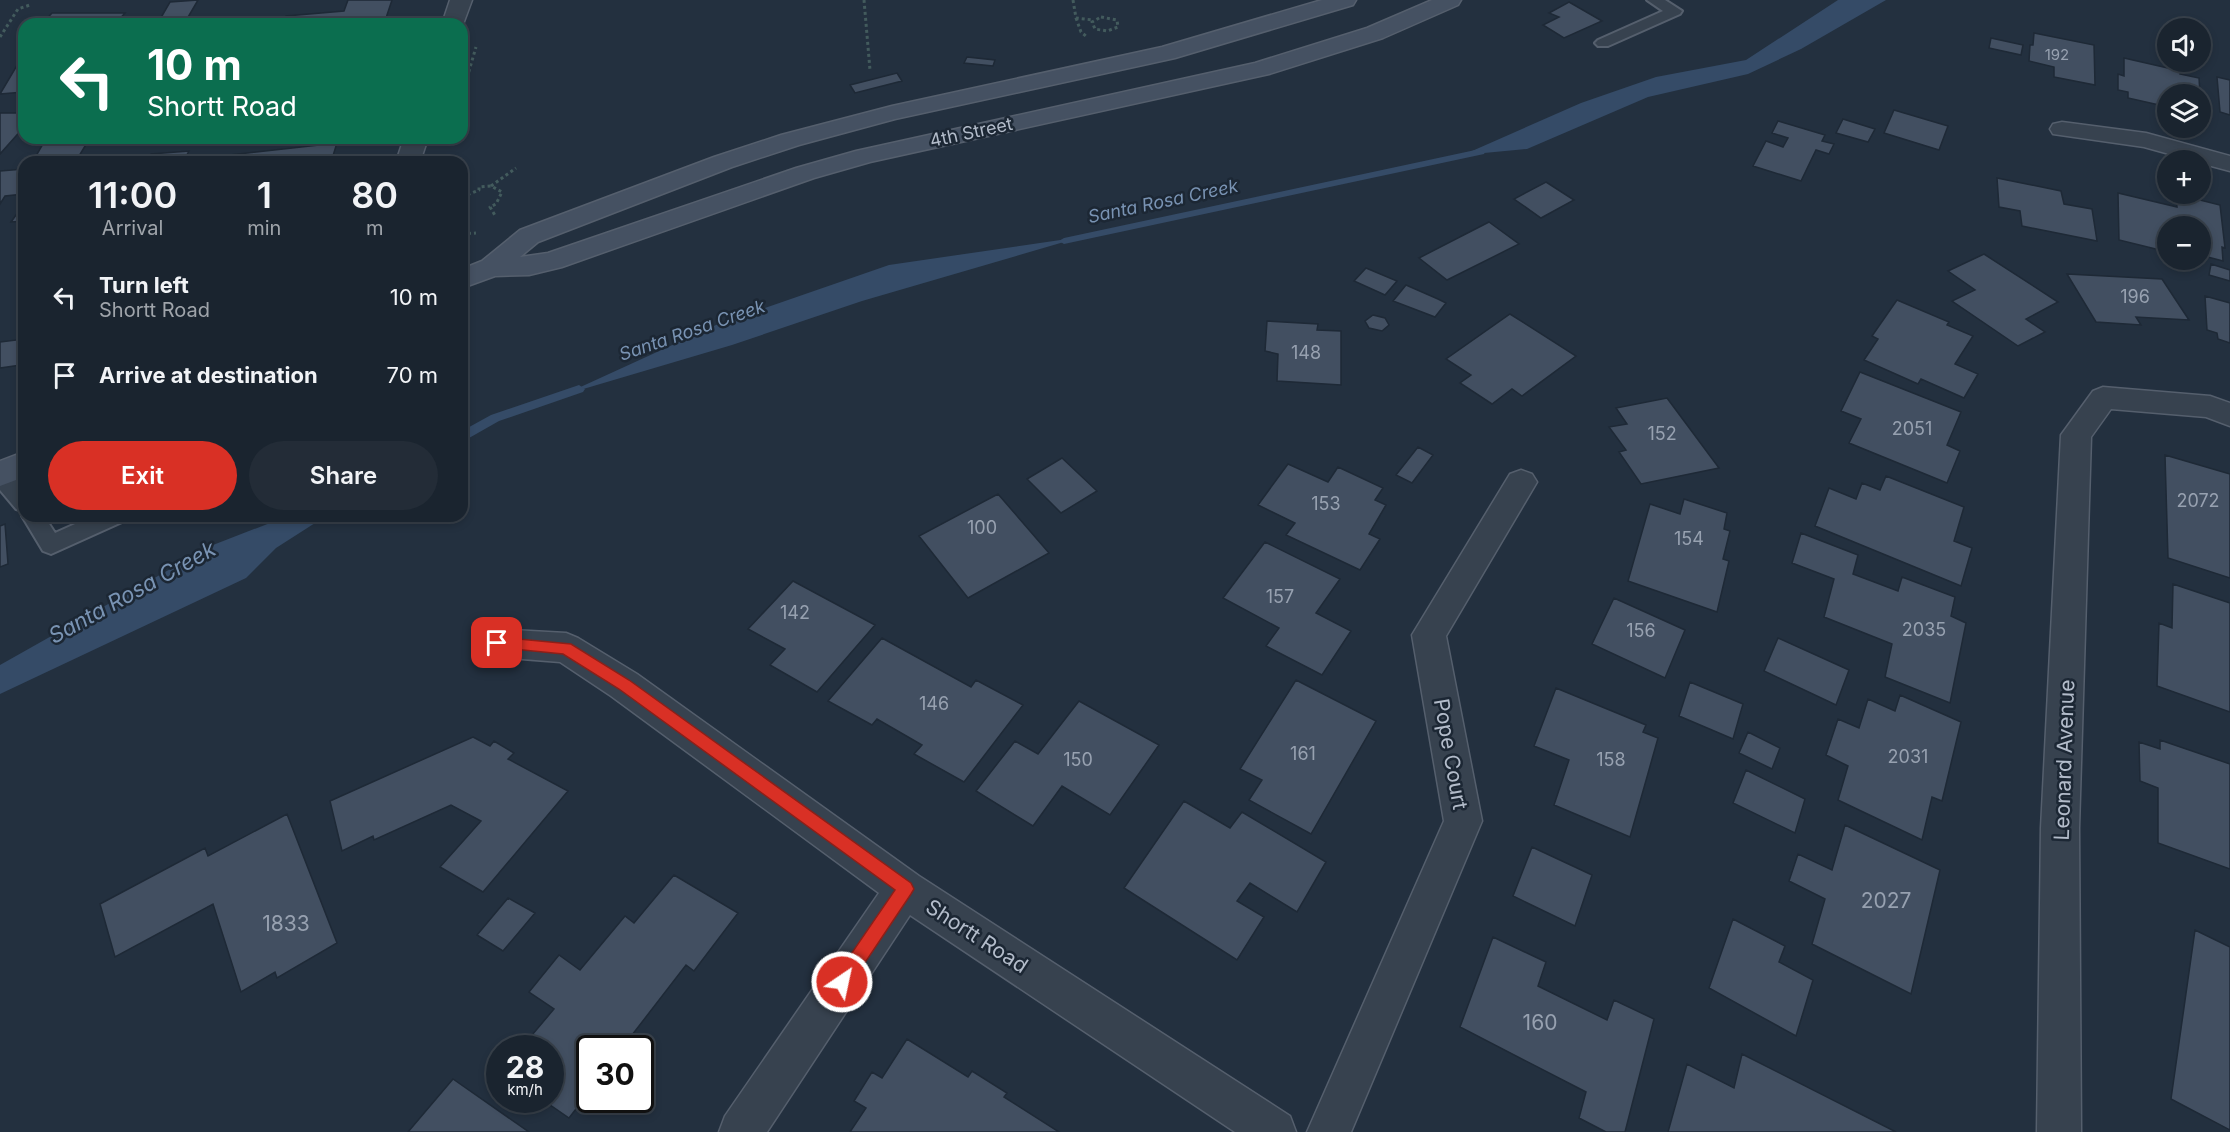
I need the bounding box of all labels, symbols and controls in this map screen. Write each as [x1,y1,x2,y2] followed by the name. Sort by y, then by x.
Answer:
[2157,18,2211,270] map controls
[2157,18,2211,72] button: sound
[147,39,242,90] text: 10 m
[48,42,126,120] icon: left
[2045,45,2069,64] house number: 192
[2157,84,2211,138] button: layers
[147,90,297,123] text: Shortt Road
[928,113,1014,151] street label: 4th Street
[2157,150,2211,204] button: +
[88,173,177,217] text: 11:00
[257,173,272,217] text: 1
[351,173,398,217] text: 80
[1086,175,1241,227] water label: Santa Rosa Creek
[102,216,163,240] text: Arrival
[247,216,281,240] text: min
[366,216,383,240] text: m
[2157,216,2211,270] button: −
[99,272,189,298] text: Turn left
[48,281,81,314] icon: left
[390,284,438,310] text: 10 m
[2120,286,2150,307] house number: 196
[616,295,769,365] water label: Santa Rosa Creek
[99,298,210,322] text: Shortt Road
[1291,342,1321,363] house number: 148
[48,359,81,392] icon: arrive
[99,362,318,388] text: Arrive at destination
[387,362,438,388] text: 70 m
[1892,418,1932,439] house number: 2051
[1647,423,1677,444] house number: 152
[48,441,237,510] button: Exit
[249,441,438,510] button: Share
[2176,490,2220,511] house number: 2072
[1311,493,1341,514] house number: 153
[967,517,997,538] house number: 100
[1674,528,1704,549] house number: 154
[44,535,221,649] water label: Santa Rosa Creek
[1266,586,1294,607] house number: 157
[780,602,810,623] house number: 142
[471,617,522,668] pin
[1902,619,1946,640] house number: 2035
[1626,620,1656,641] house number: 156
[480,626,513,659] icon: arrive
[2049,679,2079,841] street label: Leonard Avenue
[919,693,949,714] house number: 146
[1429,697,1473,812] street label: Pope Court
[1290,743,1316,764] house number: 161
[1888,746,1928,767] house number: 2031
[1063,749,1093,770] house number: 150
[1596,749,1626,770] house number: 158
[1861,888,1911,913] house number: 2027
[921,894,1033,978] street label: Shortt Road
[262,911,310,936] house number: 1833
[810,950,874,1014] position arrow
[1523,1010,1557,1035] house number: 160
[576,1035,654,1113] speed limit sign: 30
[506,1049,544,1085] text: 28
[507,1080,543,1099] text: km/h

